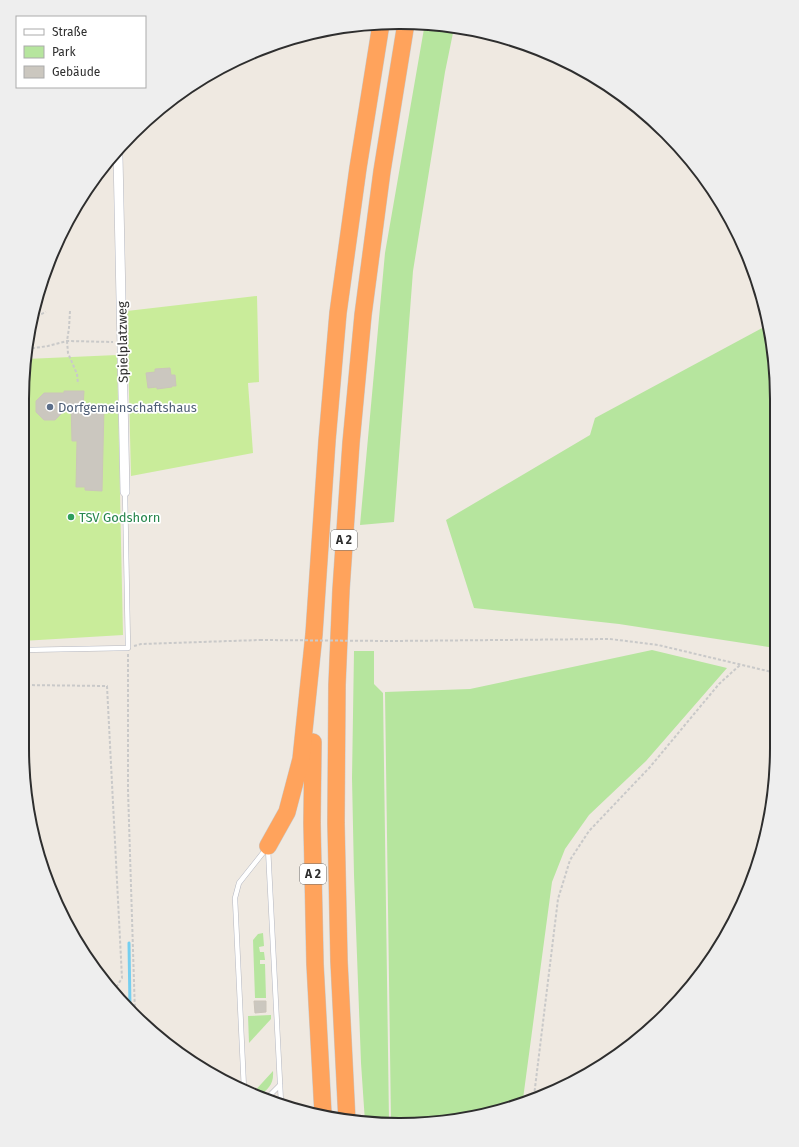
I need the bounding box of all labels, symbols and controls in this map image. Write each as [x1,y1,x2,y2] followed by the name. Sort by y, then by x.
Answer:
[16,16,146,88] legend
[52,25,87,39] text: Straße
[52,45,76,59] text: Park
[52,65,100,79] text: Gebäude
[114,301,131,383] street label: Spielplatzweg
[58,400,197,415] place label: Dorfgemeinschaftshaus
[45,402,55,412] marker: Dorfgemeinschaftshaus
[79,510,160,525] place label: TSV Godshorn
[66,512,76,522] marker: TSV Godshorn
[331,530,357,550] road number: A 2
[300,864,326,884] road number: A 2

